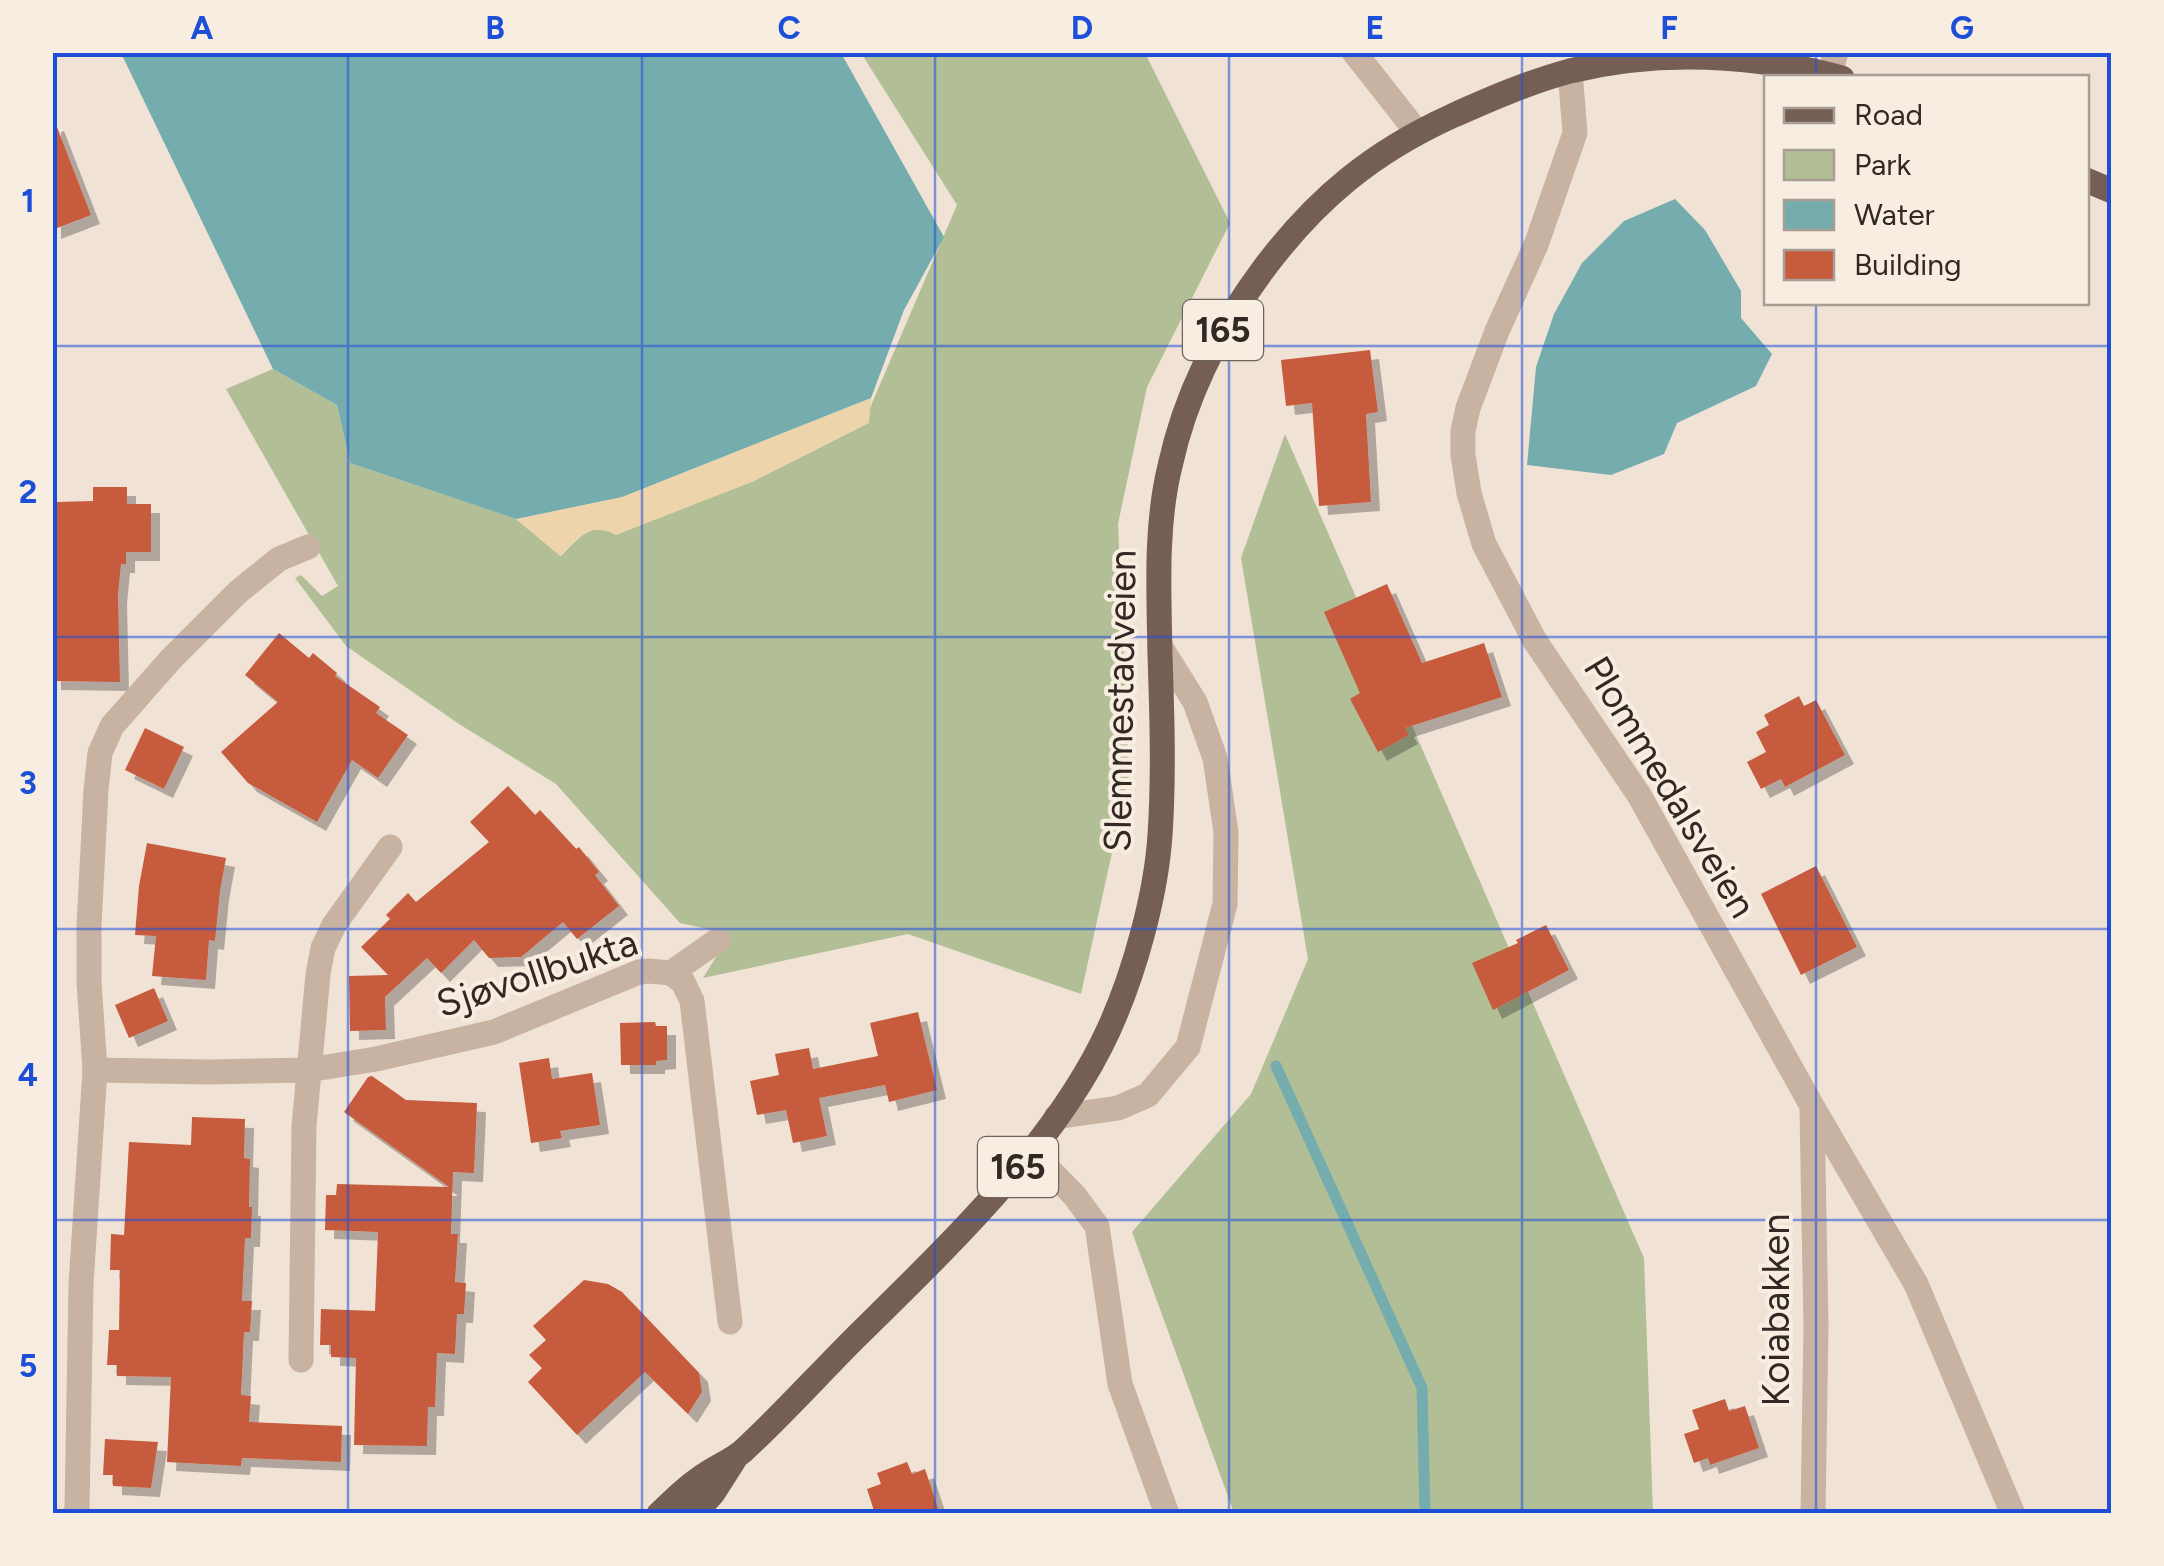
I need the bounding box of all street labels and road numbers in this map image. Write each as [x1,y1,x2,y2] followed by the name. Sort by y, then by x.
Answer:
[1183,300,1263,360] road number: 165
[1094,549,1146,853] street label: Slemmestadveien
[1574,648,1766,926] street label: Plommedalsveien
[431,919,643,1027] street label: Sjøvollbukta
[978,1137,1058,1197] road number: 165
[1753,1213,1799,1407] street label: Koiabakken

